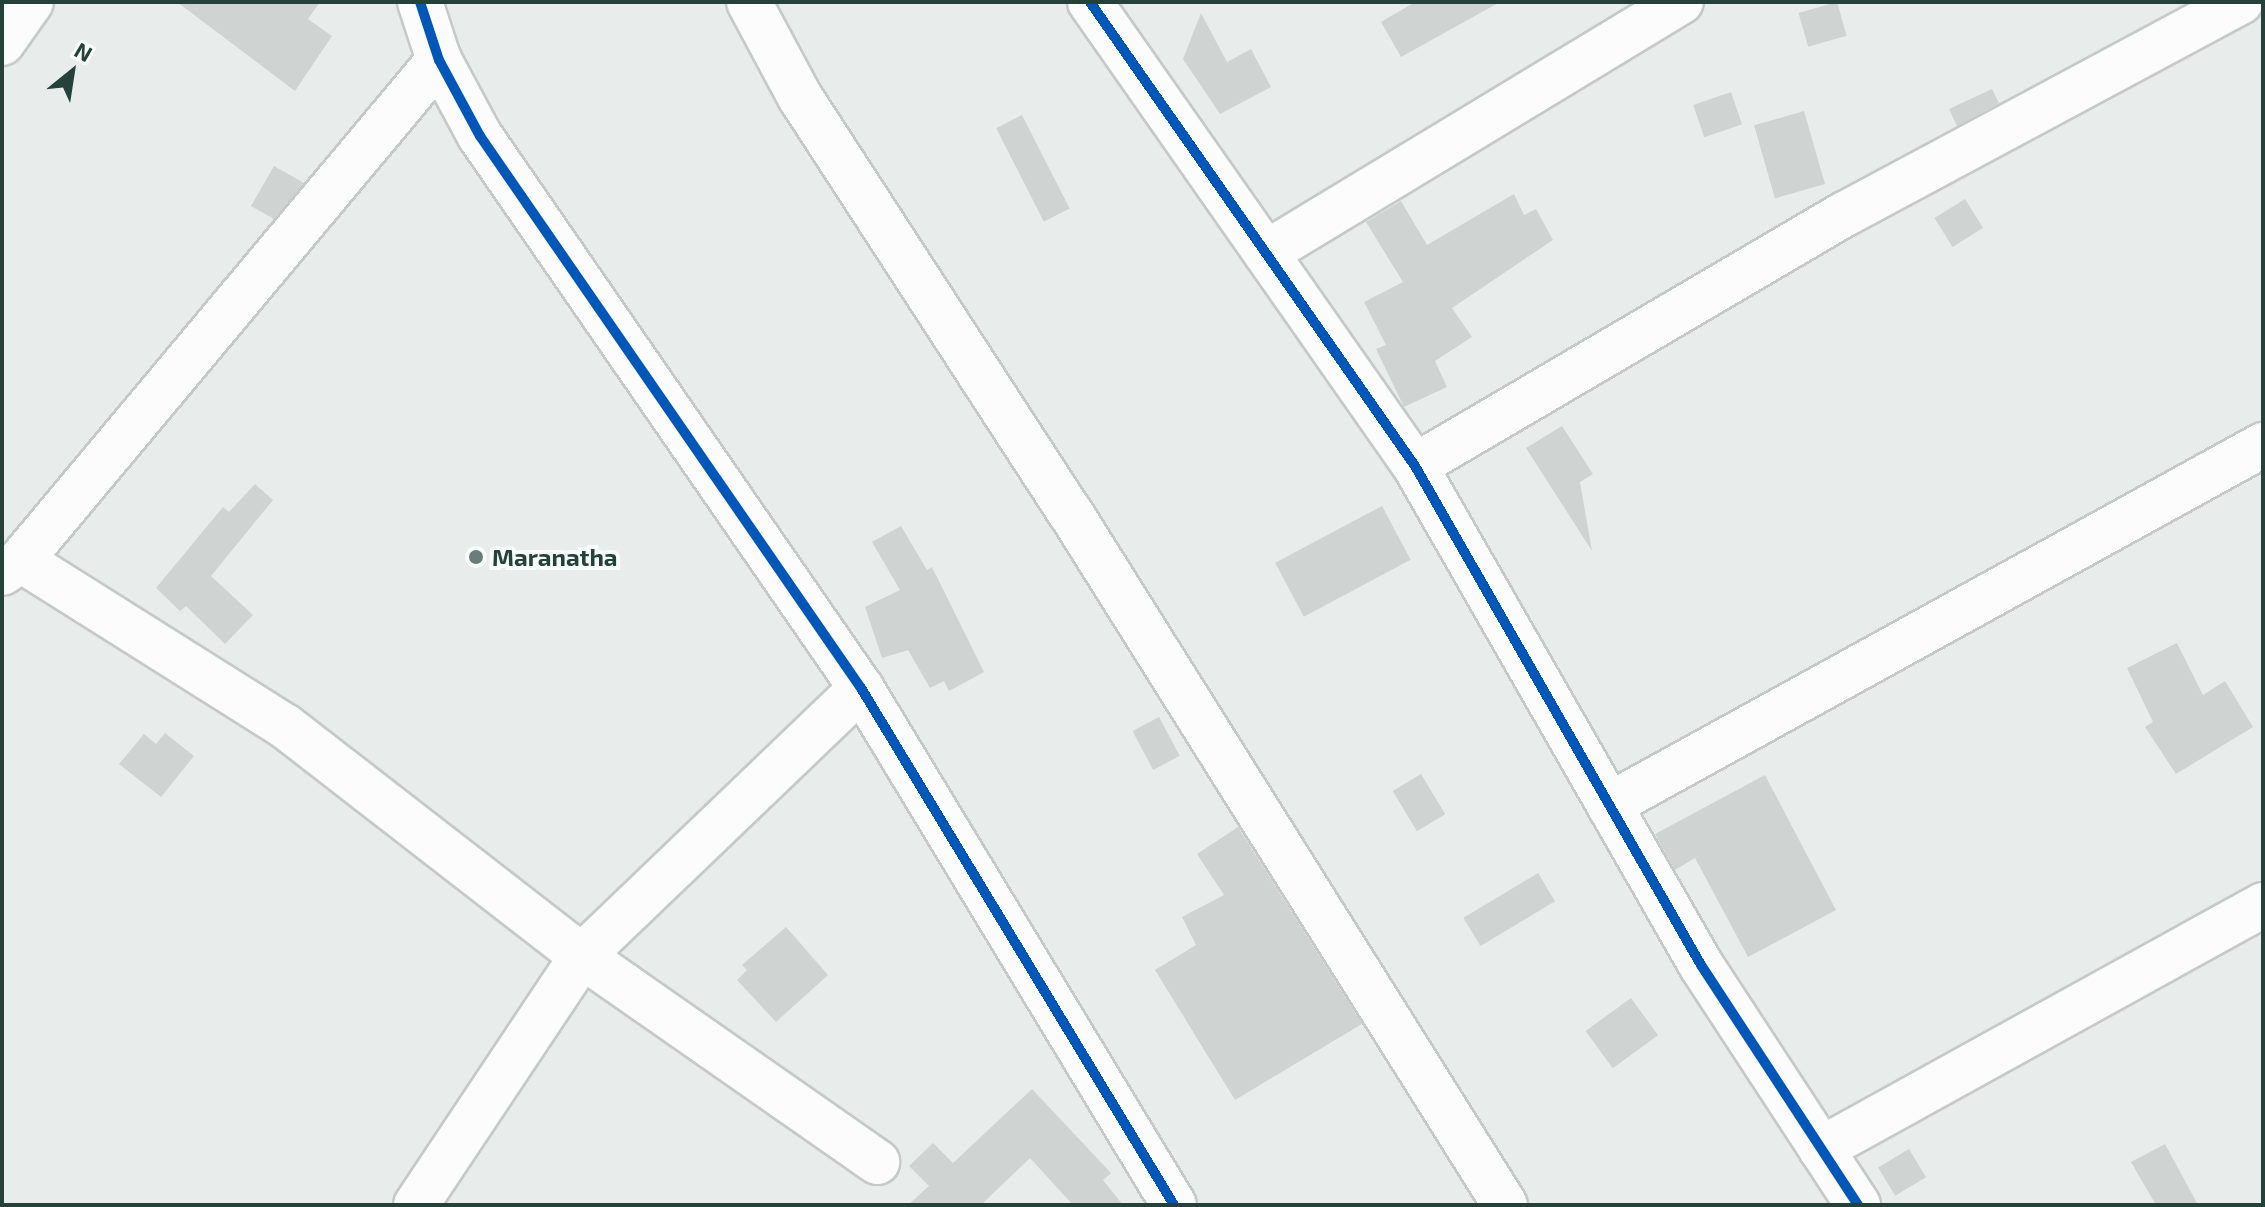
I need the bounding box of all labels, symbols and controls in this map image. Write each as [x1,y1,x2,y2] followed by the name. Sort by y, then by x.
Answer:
[32,32,112,112] north arrow
[71,36,97,66] text: N
[492,543,618,571] place label: Maranatha
[467,548,485,566] marker: Maranatha

